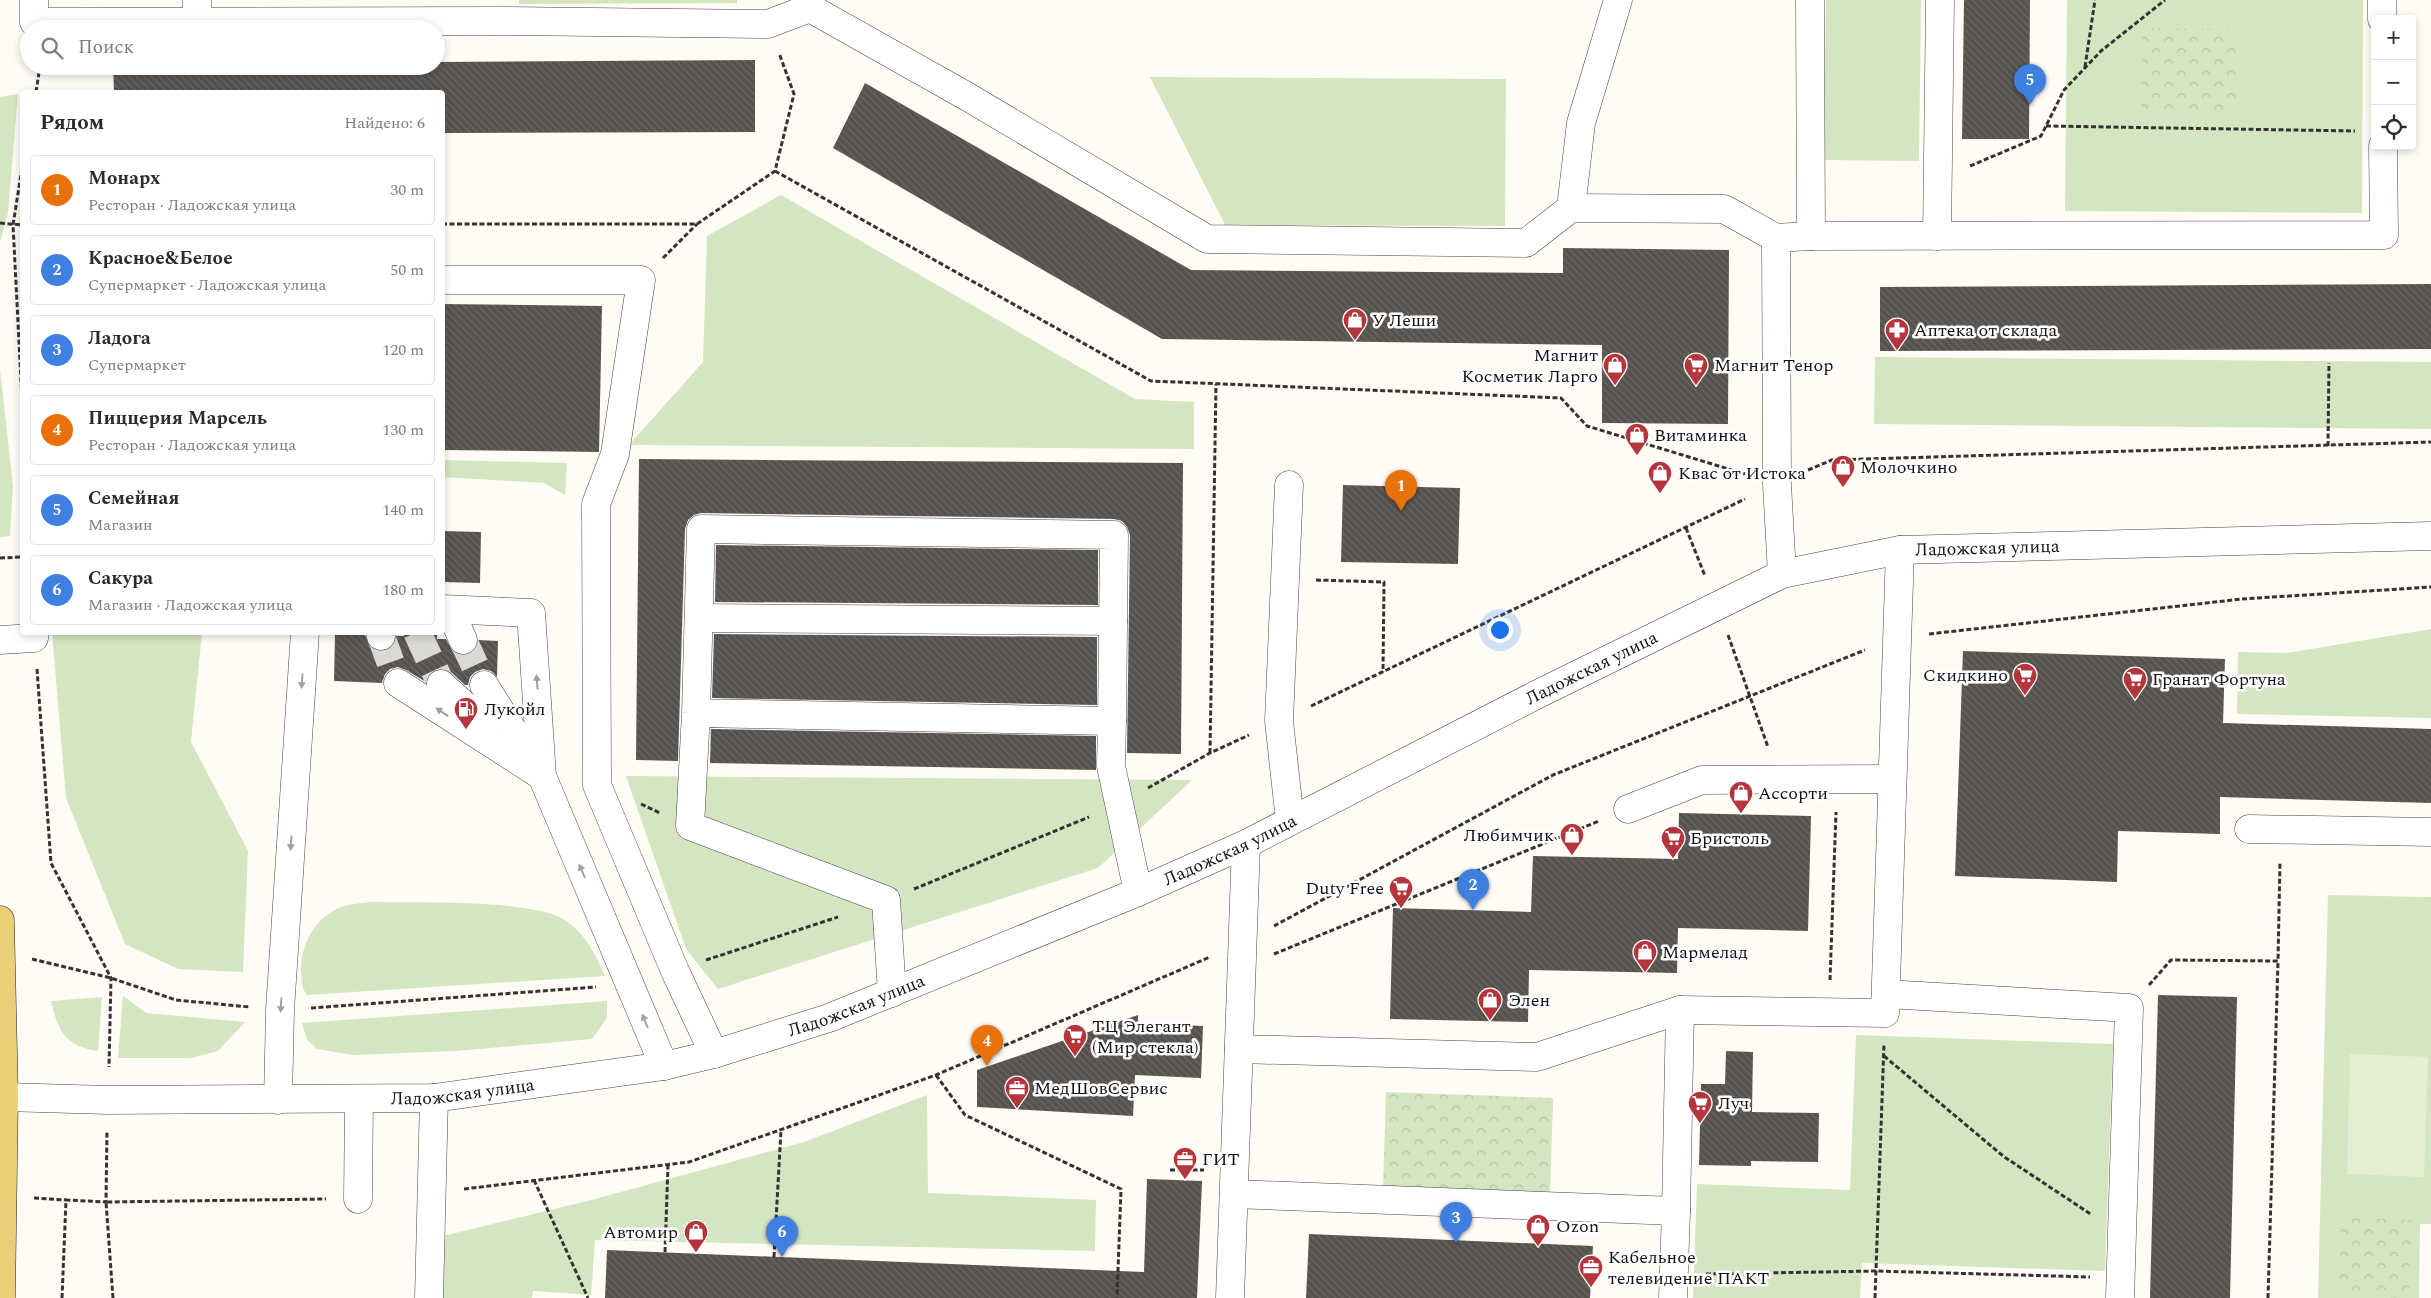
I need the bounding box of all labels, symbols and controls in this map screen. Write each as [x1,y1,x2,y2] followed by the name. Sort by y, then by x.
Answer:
[2371,15,2416,150] map controls
[2371,15,2416,60] button: +
[20,20,445,75] search box
[78,33,134,62] text: Поиск
[38,34,66,62] icon: search
[2371,60,2416,105] button: −
[2014,64,2046,105] pin: 5
[2371,105,2416,150] button: locate
[40,107,104,139] text: Рядом
[344,111,425,135] text: Найдено: 6
[88,164,160,193] text: Монарх
[53,178,61,202] text: 1
[390,178,424,202] text: 30 m
[88,193,296,217] text: Ресторан · Ладожская улица
[88,244,233,273] text: Красное&Белое
[53,258,61,282] text: 2
[390,258,424,282] text: 50 m
[88,273,326,297] text: Супермаркет · Ладожская улица
[1342,307,1368,341] shop icon: У Леши
[1372,307,1436,334] place label: У Леши
[1884,317,1910,351] pharmacy icon: Аптека от склада
[1914,317,2057,344] place label: Аптека от склада
[88,324,151,353] text: Ладога
[53,338,61,362] text: 3
[382,338,424,362] text: 120 m
[1461,342,1598,390] place label: Магнит Косметик Ларго
[1602,352,1628,386] shop icon: Магнит Косметик Ларго
[1683,352,1709,386] supermarket icon: Магнит Тенор
[1714,352,1833,379] place label: Магнит Тенор
[88,353,186,377] text: Супермаркет
[88,404,267,433] text: Пиццерия Марсель
[53,418,61,442] text: 4
[382,418,424,442] text: 130 m
[1624,422,1650,456] shop icon: Витаминка
[1654,422,1747,449] place label: Витаминка
[88,433,296,457] text: Ресторан · Ладожская улица
[1830,454,1856,488] shop icon: Молочкино
[1860,454,1957,481] place label: Молочкино
[1647,460,1673,494] shop icon: Квас от Истока
[1678,460,1806,487] place label: Квас от Истока
[1385,470,1417,511] pin: 1
[88,484,179,513] text: Семейная
[53,498,61,522] text: 5
[382,498,424,522] text: 140 m
[88,513,152,537] text: Магазин
[1915,533,2060,564] street label: Ладожская улица
[88,564,153,593] text: Сакура
[53,578,61,602] text: 6
[382,578,424,602] text: 180 m
[88,593,293,617] text: Магазин · Ладожская улица
[1487,617,1513,643] your location
[1521,624,1663,712] street label: Ладожская улица
[1923,662,2008,689] place label: Скидкино
[2012,662,2038,696] supermarket icon: Скидкино
[2122,666,2148,700] supermarket icon: Гранат Фортуна
[2152,666,2286,693] place label: Гранат Фортуна
[297,673,305,689] one-way arrow
[533,673,541,689] one-way arrow
[453,696,479,730] fuel station icon: Лукойл
[484,696,546,723] place label: Лукойл
[436,707,449,717] one-way arrow
[1728,780,1754,814] shop icon: Ассорти
[1758,780,1828,807] place label: Ассорти
[1159,807,1302,893] street label: Ладожская улица
[1464,822,1554,849] place label: Любимчик
[1559,822,1585,856] shop icon: Любимчик
[1660,825,1686,859] supermarket icon: Бристоль
[1690,825,1769,852] place label: Бристоль
[287,836,295,852] one-way arrow
[578,864,586,878] one-way arrow
[1457,869,1489,910] pin: 2
[1305,875,1384,902] place label: Duty Free
[1388,875,1414,909] supermarket icon: Duty Free
[1632,939,1658,973] shop icon: Мармелад
[1662,939,1748,966] place label: Мармелад
[785,967,929,1044] street label: Ладожская улица
[1477,987,1503,1021] shop icon: Элен
[1508,987,1550,1014] place label: Элен
[276,998,284,1014] one-way arrow
[1092,1013,1199,1061] place label: ТЦ Элегант (Мир стекла)
[641,1014,649,1028] one-way arrow
[1062,1023,1088,1057] supermarket icon: ТЦ Элегант (Мир стекла)
[971,1025,1003,1066] pin: 4
[391,1071,536,1112] street label: Ладожская улица
[1004,1075,1030,1109] office icon: МедШовСервис
[1034,1075,1168,1102] place label: МедШовСервис
[1687,1090,1713,1124] supermarket icon: Луч
[1718,1090,1749,1117] place label: Луч
[1172,1146,1198,1180] office icon: ГИТ
[1202,1146,1240,1173] place label: ГИТ
[1440,1202,1472,1243] pin: 3
[1525,1213,1551,1247] shop icon: Ozon
[1556,1213,1599,1240] place label: Ozon
[766,1216,798,1257] pin: 6
[603,1219,678,1246] place label: Автомир
[683,1219,709,1253] shop icon: Автомир
[1608,1244,1769,1292] place label: Кабельное телевидение ПАКТ
[1578,1254,1604,1288] office icon: Кабельное телевидение ПАКТ

